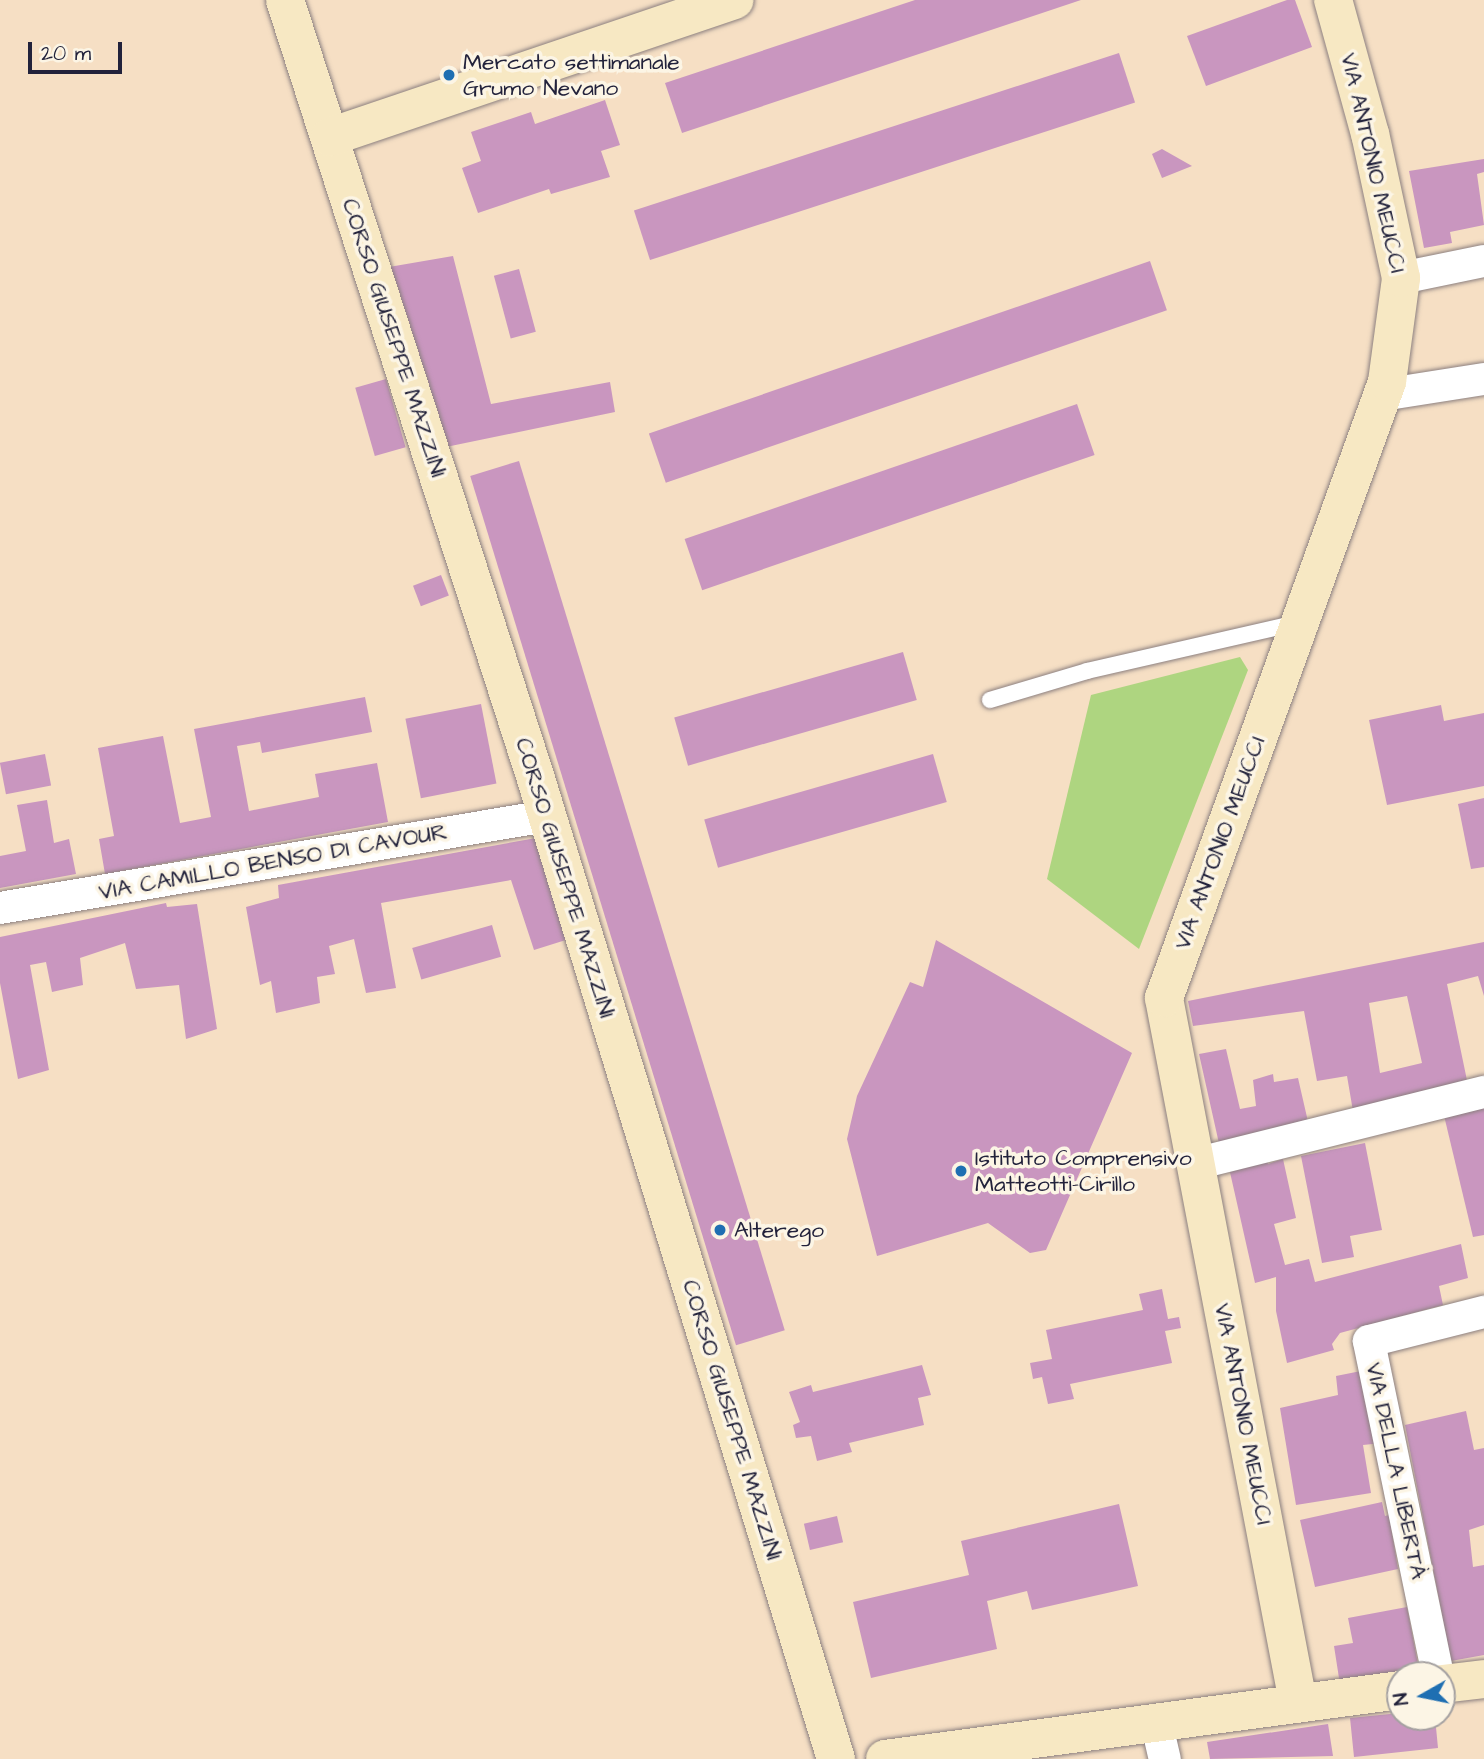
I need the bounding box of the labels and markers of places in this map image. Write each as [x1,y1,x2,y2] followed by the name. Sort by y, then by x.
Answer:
[463,48,680,102] place label: Mercato settimanale Grumo Nevano
[441,67,457,83] marker: Mercato settimanale Grumo Nevano
[975,1144,1192,1198] place label: Istituto Comprensivo Matteotti-Cirillo
[953,1163,969,1179] marker: Istituto Comprensivo Matteotti-Cirillo
[734,1216,824,1244] place label: Alterego
[712,1222,728,1238] marker: Alterego

